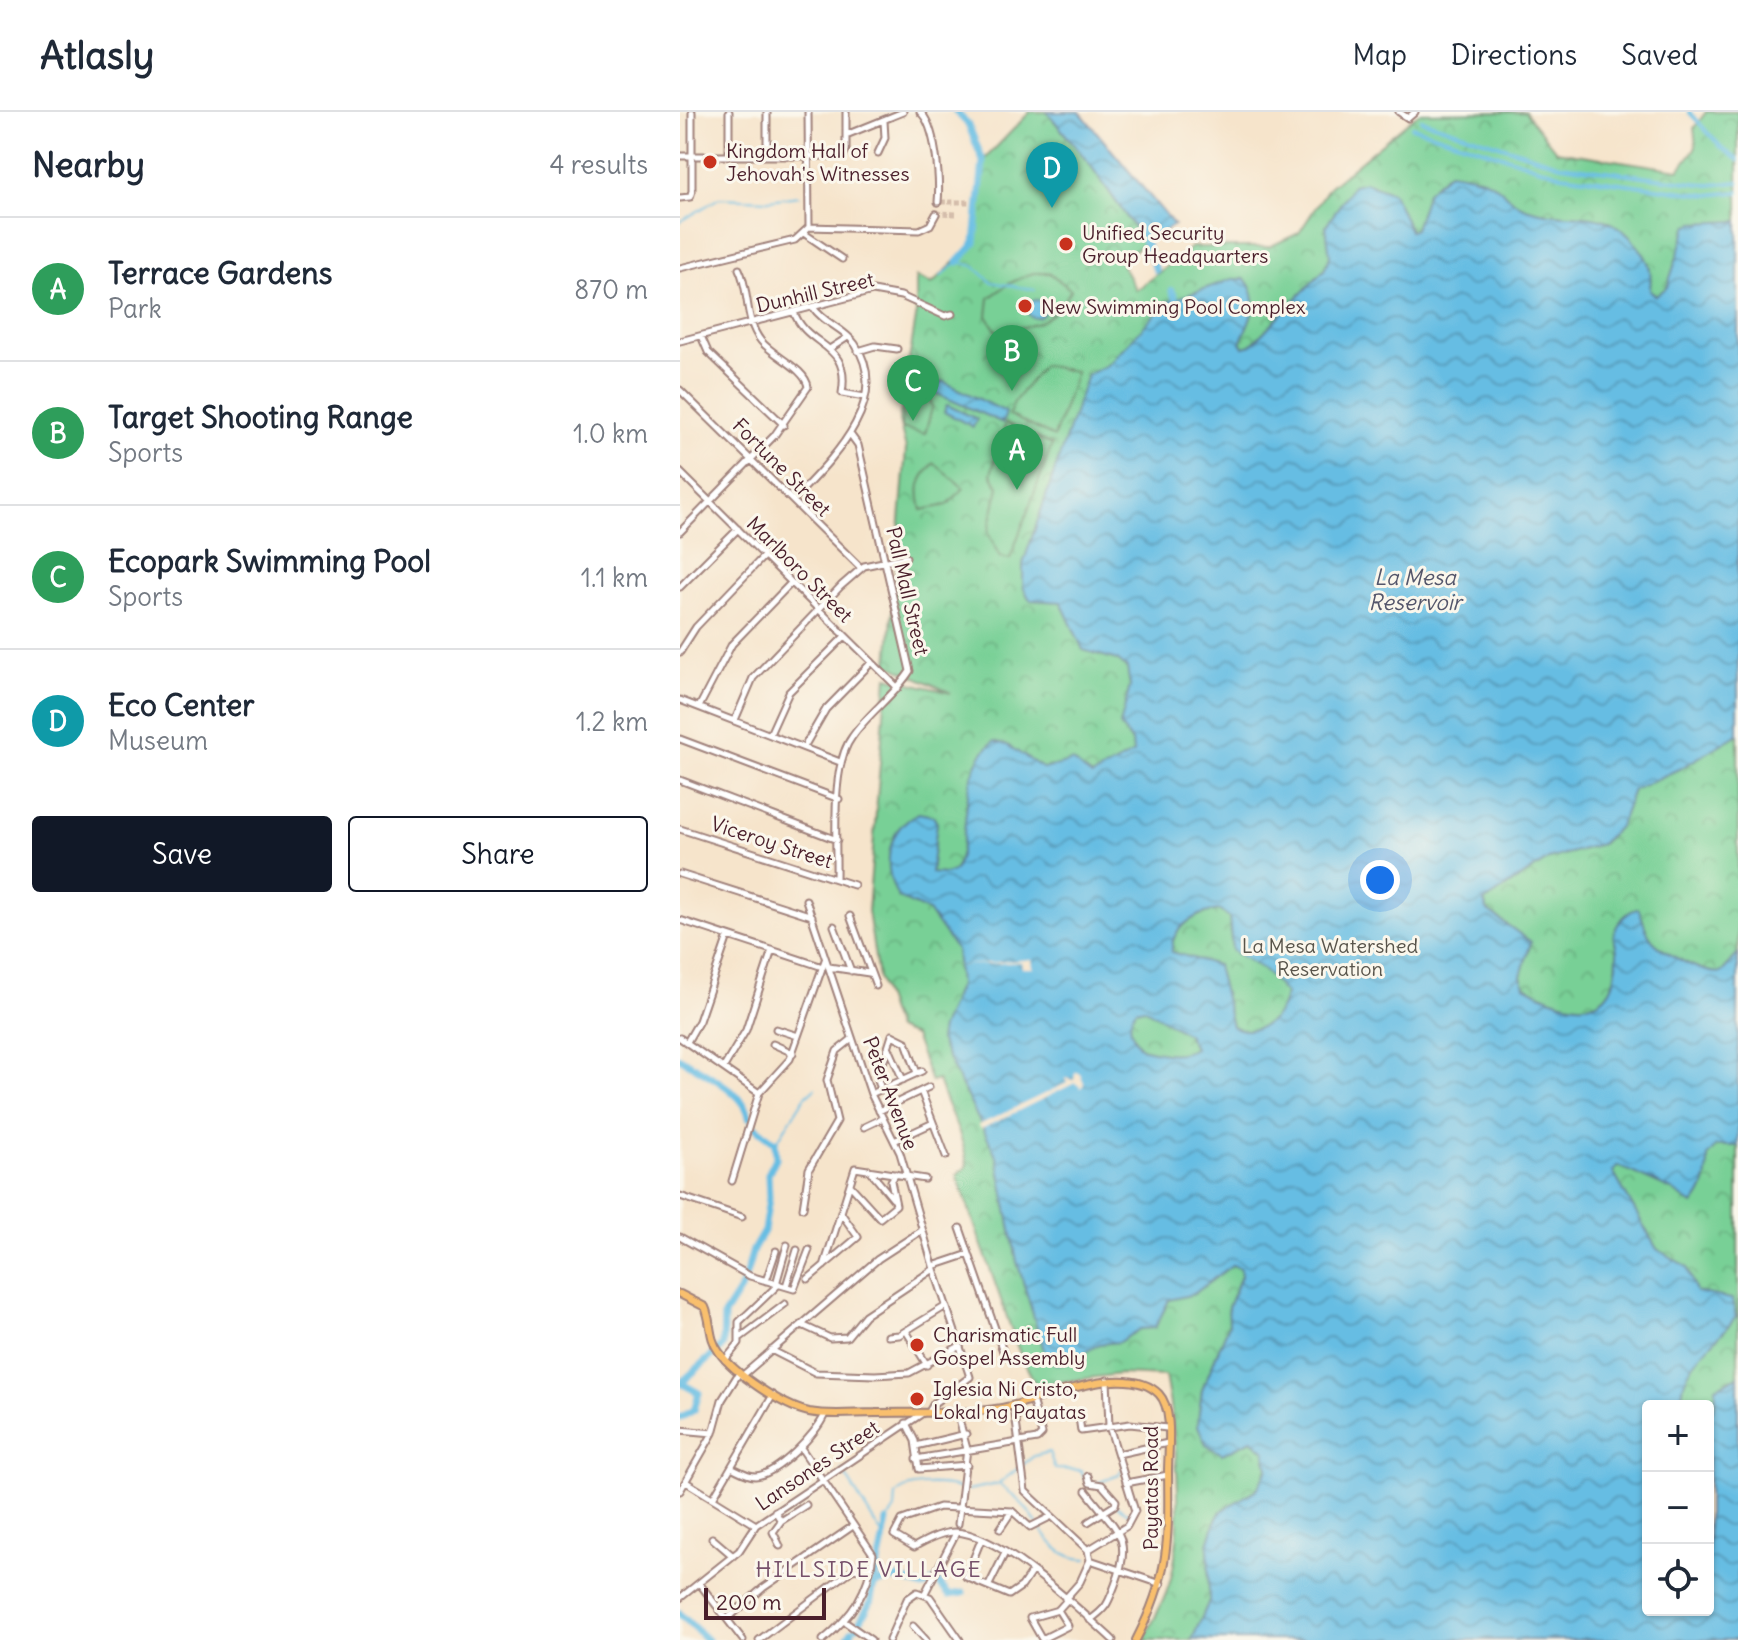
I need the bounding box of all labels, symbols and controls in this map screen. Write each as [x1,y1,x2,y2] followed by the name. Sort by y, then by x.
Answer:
[40,32,154,79] text: Atlasly
[1352,37,1407,73] text: Map
[1451,37,1577,73] text: Directions
[1621,37,1698,73] text: Saved
[726,138,910,186] place label: Kingdom Hall of Jehovah's Witnesses
[1026,142,1078,208] pin: D
[32,143,145,186] text: Nearby
[550,148,648,181] text: 4 results
[701,153,719,171] marker: Kingdom Hall of Jehovah's Witnesses
[1082,220,1268,268] place label: Unified Security Group Headquarters
[1057,235,1075,253] marker: Unified Security Group Headquarters
[108,254,332,292] text: Terrace Gardens
[753,266,877,318] street label: Dunhill Street
[50,273,66,306] text: A
[574,273,648,306] text: 870 m
[108,292,162,325] text: Park
[1041,294,1306,319] place label: New Swimming Pool Complex
[1016,297,1034,315] marker: New Swimming Pool Complex
[986,325,1038,391] pin: B
[887,355,939,421] pin: C
[108,398,413,436] text: Target Shooting Range
[728,413,837,522] street label: Fortune Street
[49,417,67,450] text: B
[573,417,648,450] text: 1.0 km
[991,424,1043,490] pin: A
[108,436,183,469] text: Sports
[742,511,858,627] street label: Marlboro Street
[881,524,935,658] street label: Pall Mall Street
[108,542,431,580] text: Ecopark Swimming Pool
[49,561,67,594] text: C
[581,561,648,594] text: 1.1 km
[1368,563,1465,616] water label: La Mesa Reservoir
[108,580,183,613] text: Sports
[108,686,255,724] text: Eco Center
[49,705,67,738] text: D
[576,705,648,738] text: 1.2 km
[108,724,208,757] text: Museum
[708,811,836,873] street label: Viceroy Street
[32,816,332,892] button: Save
[348,816,648,892] button: Share
[1360,860,1400,900] your location
[1242,933,1419,981] park label: La Mesa Watershed Reservation
[858,1033,924,1153] street label: Peter Avenue
[933,1322,1085,1370] place label: Charismatic Full Gospel Assembly
[908,1336,926,1354] marker: Charismatic Full Gospel Assembly
[933,1376,1086,1424] place label: Iglesia Ni Cristo, Lokal ng Payatas
[908,1390,926,1408] marker: Iglesia Ni Cristo, Lokal ng Payatas
[1642,1400,1714,1616] map controls
[1642,1400,1714,1472] button: +
[750,1414,884,1516] street label: Lansones Street
[1138,1425,1163,1550] street label: Payatas Road
[1642,1472,1714,1544] button: −
[1642,1544,1714,1616] button: locate
[755,1555,983,1583] district label: HILLSIDE VILLAGE
[704,1584,826,1620] scale bar
[716,1588,782,1616] text: 200 m

